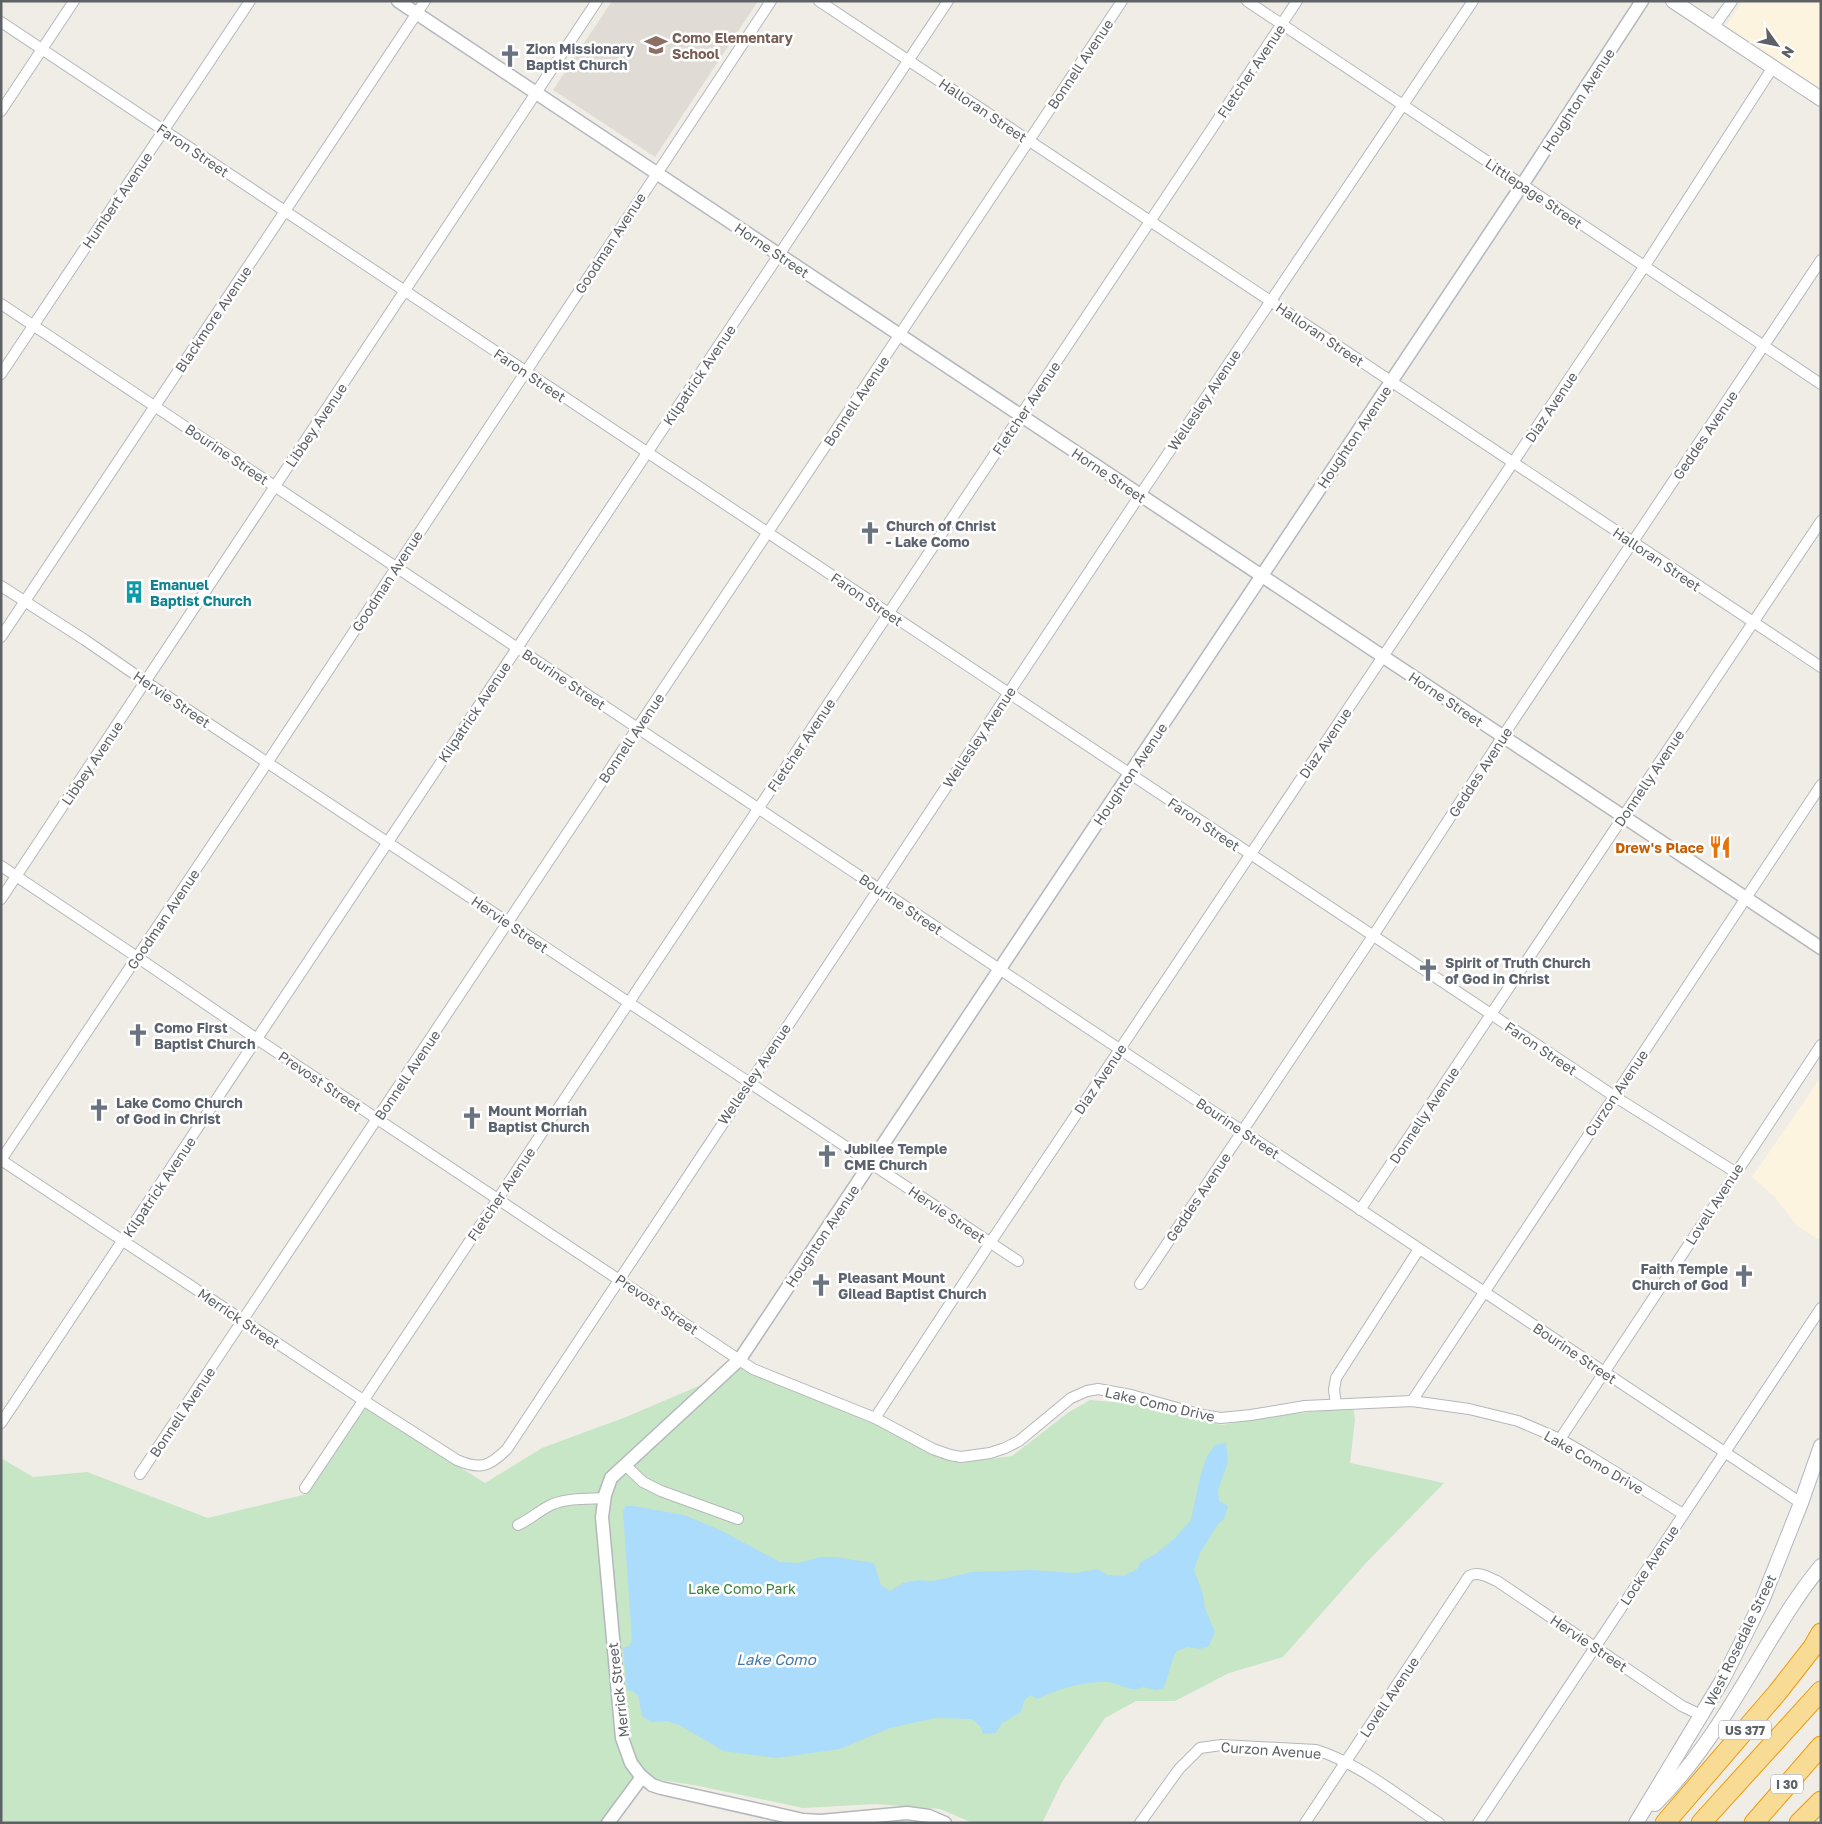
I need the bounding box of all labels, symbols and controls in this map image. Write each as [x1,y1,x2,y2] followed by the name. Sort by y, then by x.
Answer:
[1044,16,1116,112] street label: Bonnell Avenue
[1752,20,1802,70] north arrow
[1213,21,1289,121] street label: Fletcher Avenue
[672,29,794,62] place label: Como Elementary School
[643,32,669,58] school or university icon: Como Elementary School
[526,40,635,73] place label: Zion Missionary Baptist Church
[497,43,523,69] church icon: Zion Missionary Baptist Church
[1778,43,1798,61] text: N
[1538,45,1618,155] street label: Houghton Avenue
[936,74,1030,146] street label: Halloran Street
[154,120,232,180] street label: Faron Street
[78,149,156,251] street label: Humbert Avenue
[1482,154,1586,232] street label: Littlepage Street
[571,189,649,297] street label: Goodman Avenue
[732,219,812,281] street label: Horne Street
[171,263,255,375] street label: Blackmore Avenue
[1273,298,1367,370] street label: Halloran Street
[659,322,739,428] street label: Kilpatrick Avenue
[491,345,569,405] street label: Faron Street
[1164,346,1244,454] street label: Wellesley Avenue
[820,353,892,449] street label: Bonnell Avenue
[988,358,1064,458] street label: Fletcher Avenue
[1521,368,1581,446] street label: Diaz Avenue
[282,380,350,470] street label: Libbey Avenue
[1313,382,1395,492] street label: Houghton Avenue
[1669,387,1741,483] street label: Geddes Avenue
[182,420,272,488] street label: Bourine Street
[1069,444,1149,506] street label: Horne Street
[886,517,996,550] place label: Church of Christ - Lake Como
[857,520,883,546] church icon: Church of Christ - Lake Como
[1610,523,1704,595] street label: Halloran Street
[348,527,426,635] street label: Goodman Avenue
[828,569,906,629] street label: Faron Street
[150,576,251,609] place label: Emanuel Baptist Church
[121,579,147,605] building icon: Emanuel Baptist Church
[519,645,609,713] street label: Bourine Street
[434,659,514,765] street label: Kilpatrick Avenue
[130,667,214,731] street label: Hervie Street
[1406,668,1486,730] street label: Horne Street
[939,683,1019,791] street label: Wellesley Avenue
[595,690,667,786] street label: Bonnell Avenue
[763,695,839,795] street label: Fletcher Avenue
[1295,704,1355,782] street label: Diaz Avenue
[58,718,126,808] street label: Libbey Avenue
[1089,719,1171,829] street label: Houghton Avenue
[1445,724,1515,820] street label: Geddes Avenue
[1610,726,1688,830] street label: Donnelly Avenue
[1165,794,1243,854] street label: Faron Street
[1707,834,1733,860] restaurant icon: Drew's Place
[1615,839,1704,856] place label: Drew's Place
[123,866,203,972] street label: Goodman Avenue
[856,870,946,938] street label: Bourine Street
[468,892,552,956] street label: Hervie Street
[1445,954,1591,987] place label: Spirit of Truth Church of God in Christ
[1415,957,1441,983] church icon: Spirit of Truth Church of God in Christ
[1502,1018,1580,1078] street label: Faron Street
[154,1019,255,1052] place label: Como First Baptist Church
[714,1020,794,1128] street label: Wellesley Avenue
[125,1022,151,1048] church icon: Como First Baptist Church
[371,1027,443,1123] street label: Bonnell Avenue
[1070,1040,1130,1118] street label: Diaz Avenue
[275,1047,365,1115] street label: Prevost Street
[1581,1047,1651,1139] street label: Curzon Avenue
[1385,1063,1463,1167] street label: Donnelly Avenue
[116,1094,243,1127] place label: Lake Como Church of God in Christ
[1193,1094,1283,1162] street label: Bourine Street
[86,1097,112,1123] church icon: Lake Como Church of God in Christ
[488,1102,589,1135] place label: Mount Morriah Baptist Church
[459,1105,485,1131] church icon: Mount Morriah Baptist Church
[119,1134,199,1240] street label: Kilpatrick Avenue
[844,1140,947,1173] place label: Jubilee Temple CME Church
[814,1143,840,1169] church icon: Jubilee Temple CME Church
[463,1144,539,1244] street label: Fletcher Avenue
[1162,1149,1234,1245] street label: Geddes Avenue
[1681,1160,1747,1248] street label: Lovell Avenue
[781,1181,863,1291] street label: Houghton Avenue
[905,1182,989,1246] street label: Hervie Street
[1632,1260,1728,1293] place label: Faith Temple Church of God
[1731,1263,1757,1289] church icon: Faith Temple Church of God
[838,1269,987,1302] place label: Pleasant Mount Gilead Baptist Church
[612,1270,702,1338] street label: Prevost Street
[808,1272,834,1298] church icon: Pleasant Mount Gilead Baptist Church
[195,1284,283,1352] street label: Merrick Street
[1530,1319,1620,1387] street label: Bourine Street
[146,1364,218,1460] street label: Bonnell Avenue
[1103,1383,1217,1425] street label: Lake Como Drive
[1541,1427,1647,1497] street label: Lake Como Drive
[1616,1522,1682,1608] street label: Locke Avenue
[1701,1571,1779,1709] street label: West Rosedale Street
[688,1580,796,1597] park label: Lake Como Park
[1547,1611,1631,1675] street label: Hervie Street
[604,1642,632,1738] street label: Merrick Street
[736,1650,817,1668] water label: Lake Como
[1356,1653,1422,1741] street label: Lovell Avenue
[1719,1720,1771,1740] road number: US 377
[1220,1738,1322,1762] street label: Curzon Avenue
[1771,1775,1803,1794] road number: I 30

